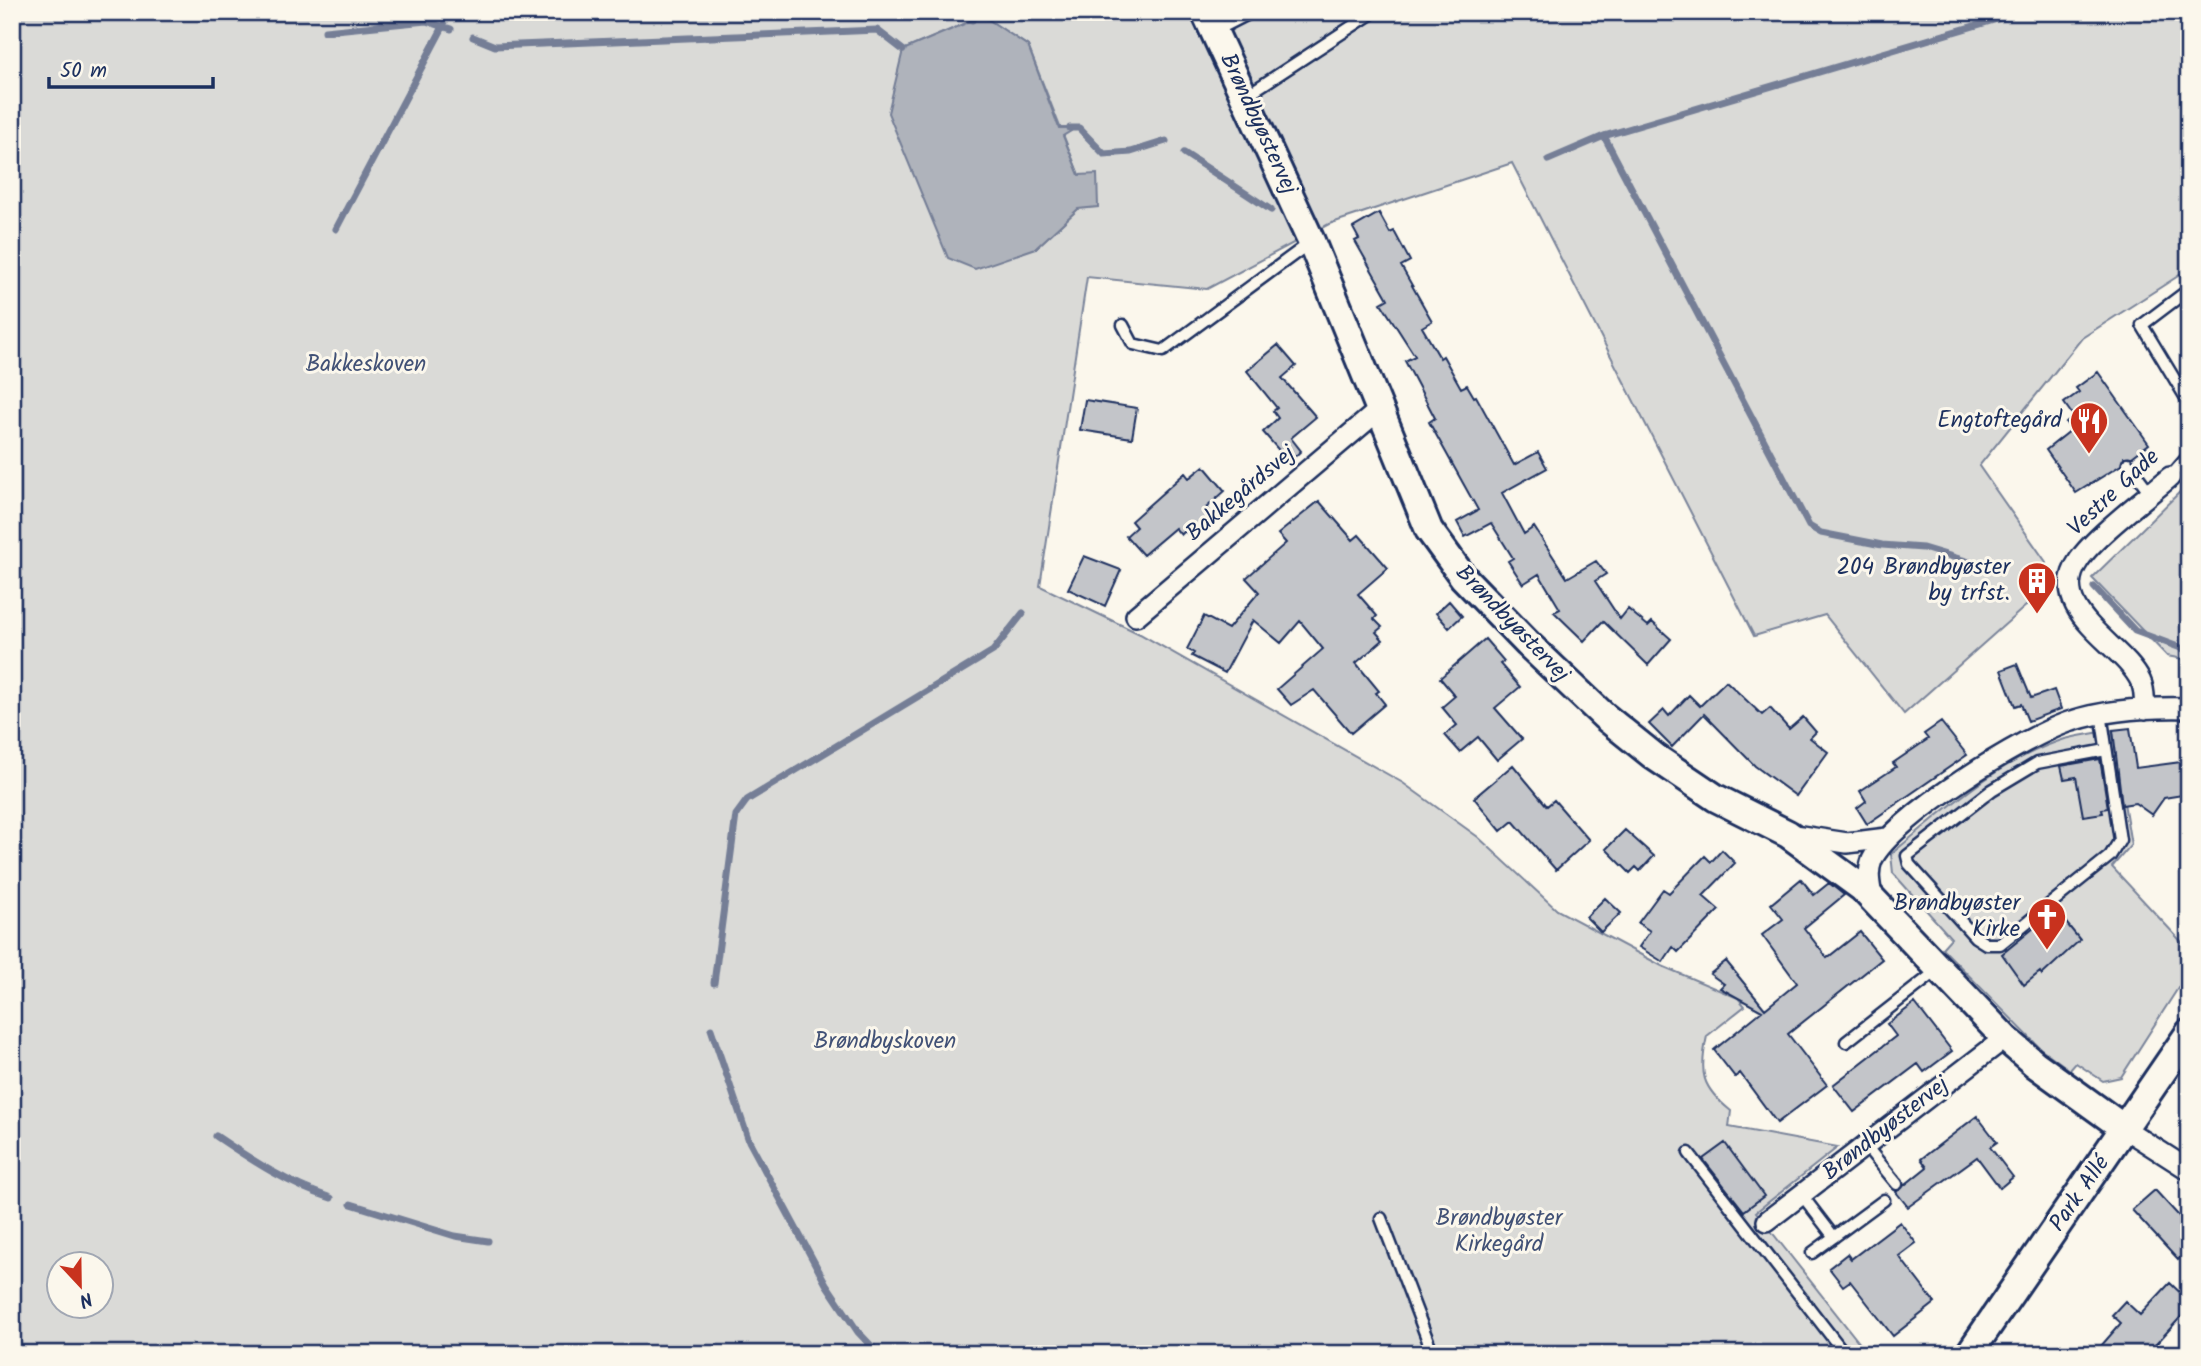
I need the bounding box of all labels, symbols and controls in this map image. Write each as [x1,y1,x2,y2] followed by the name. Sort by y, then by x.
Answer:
[49,46,214,90] scale bar
[1209,47,1307,202] street label: Brøndbyøstervej
[60,55,107,88] text: 50 m
[306,347,426,383] park label: Bakkeskoven
[2068,400,2110,455] restaurant icon: Engtoftegård
[1937,403,2063,439] place label: Engtoftegård
[1178,436,1305,551] street label: Bakkegårdsvej
[2060,441,2168,545] street label: Vestre Gade
[1837,550,2011,612] place label: 204 Brøndbyøster by trfst.
[1446,557,1579,692] street label: Brøndbyøstervej
[2016,560,2058,615] building icon: 204 Brøndbyøster by trfst.
[1893,886,2021,948] place label: Brøndbyøster Kirke
[2026,896,2068,951] church icon: Brøndbyøster Kirke
[814,1024,956,1060] park label: Brøndbyskoven
[1815,1067,1958,1190] street label: Brøndbyøstervej
[2041,1148,2120,1240] street label: Park Allé
[1436,1201,1564,1263] park label: Brøndbyøster Kirkegård
[46,1250,116,1320] north arrow
[74,1283,97,1315] text: N

